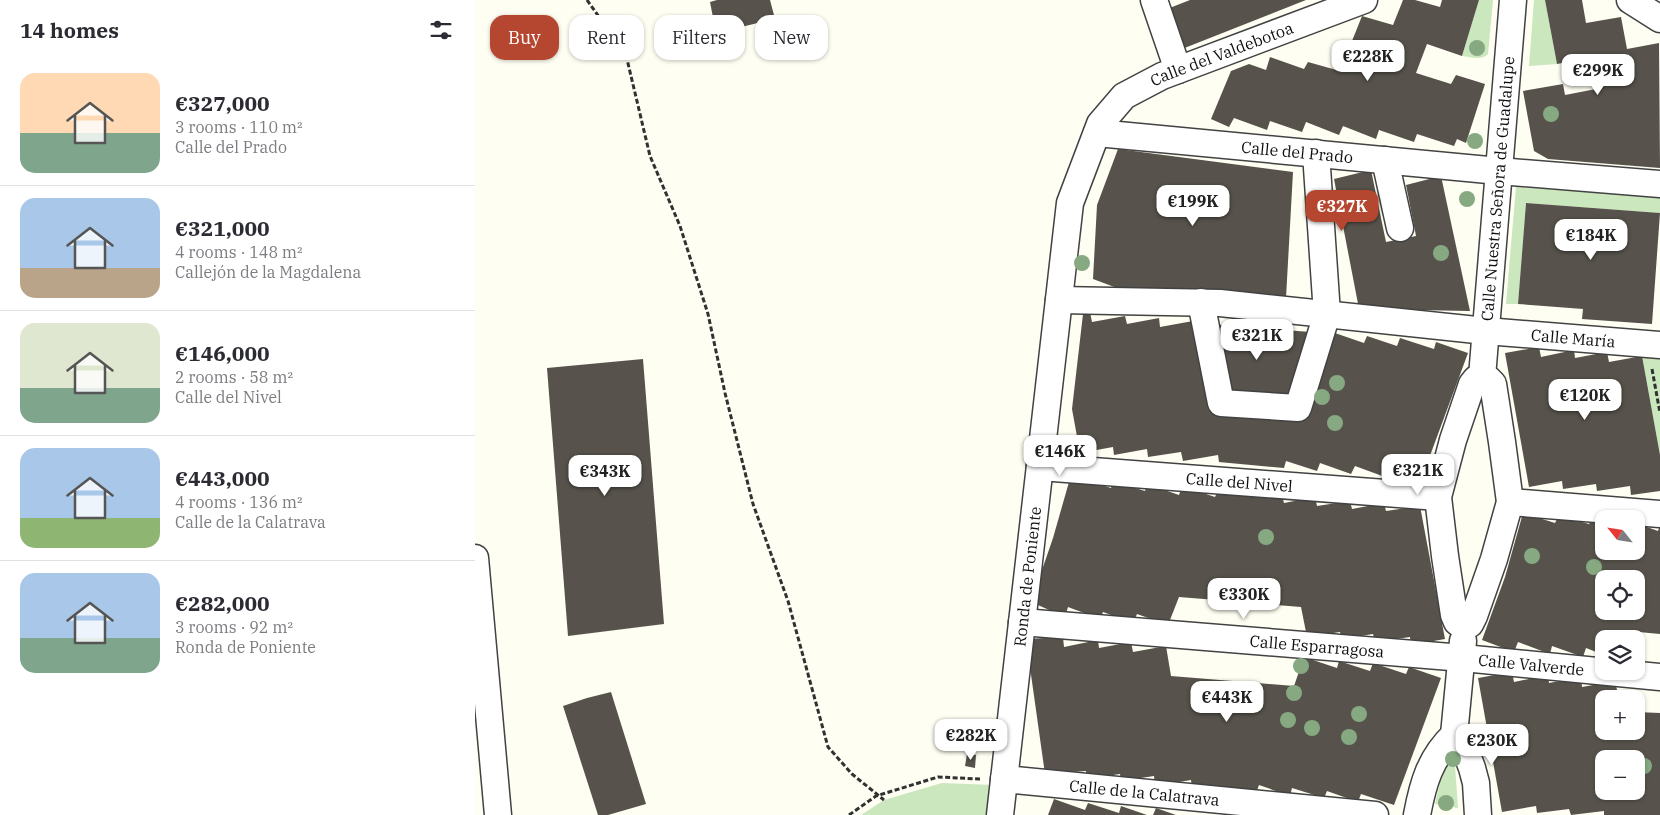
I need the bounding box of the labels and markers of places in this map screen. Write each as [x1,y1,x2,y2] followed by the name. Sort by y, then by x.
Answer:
[1333,39,1403,82] pin: €228K
[1563,54,1633,96] pin: €299K
[1158,184,1228,227] pin: €199K
[1307,190,1377,232] pin: €327K
[1556,218,1626,261] pin: €184K
[1222,318,1292,361] pin: €321K
[1550,378,1620,421] pin: €120K
[1025,434,1095,477] pin: €146K
[570,454,640,497] pin: €343K
[1383,454,1453,496] pin: €321K
[1209,578,1279,620] pin: €330K
[1192,680,1262,723] pin: €443K
[936,718,1006,761] pin: €282K
[1457,724,1527,766] pin: €230K

